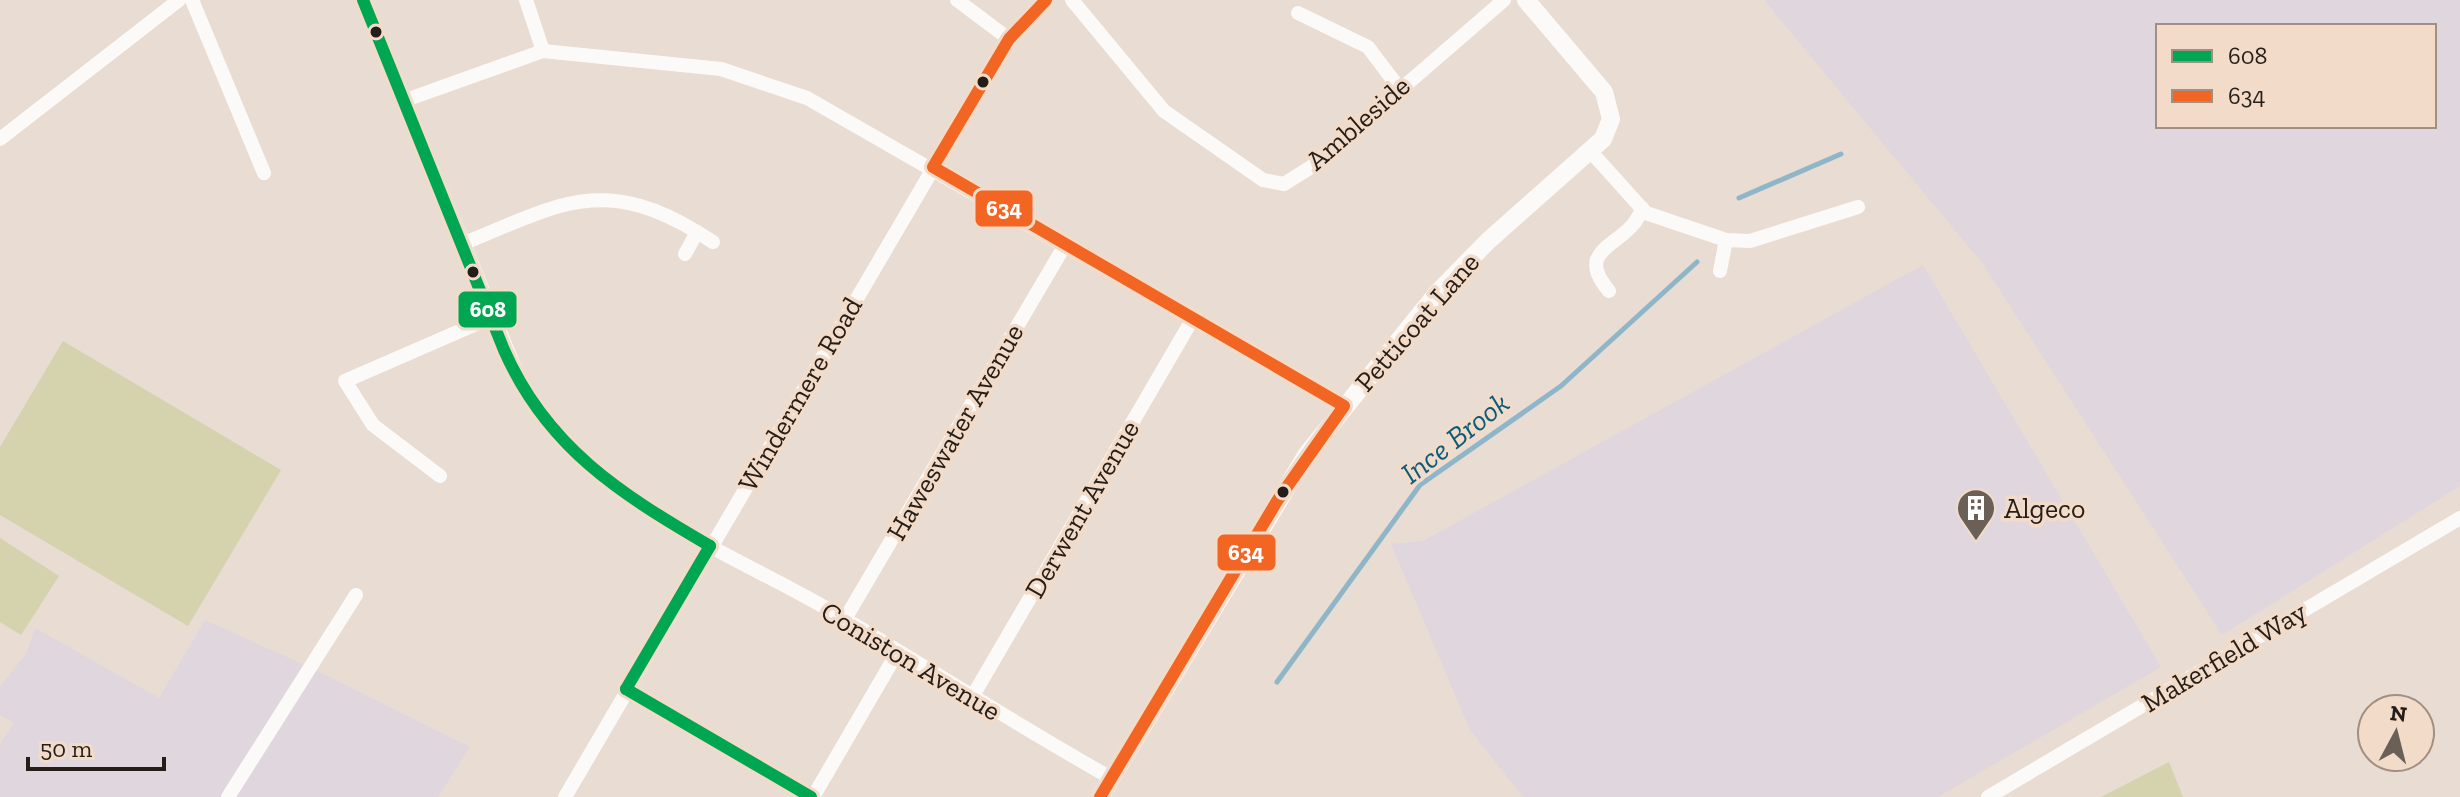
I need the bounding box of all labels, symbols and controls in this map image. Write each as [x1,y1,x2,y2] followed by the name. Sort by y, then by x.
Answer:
[368,24,384,40] unlabelled marker
[2156,24,2436,128] legend
[2228,41,2267,70] text: 608
[1299,69,1417,177] street label: Ambleside
[975,74,991,90] unlabelled marker
[2228,81,2265,110] text: 634
[974,189,1034,228] line badge: 634
[986,195,1022,222] text: 634
[1348,246,1486,398] street label: Petticoat Lane
[465,264,481,280] unlabelled marker
[457,290,518,329] line badge: 608
[731,291,869,497] street label: Windermere Road
[470,296,506,323] text: 608
[880,318,1030,546] street label: Haweswater Avenue
[1394,385,1516,491] water label: Ince Brook
[1018,414,1146,604] street label: Derwent Avenue
[1275,484,1291,500] unlabelled marker
[1955,487,1997,542] building icon: Algeco
[2004,492,2085,525] place label: Algeco
[1216,533,1277,572] line badge: 634
[1228,539,1264,566] text: 634
[815,594,1007,728] street label: Coniston Avenue
[2136,594,2313,719] street label: Makerfield Way
[2356,693,2436,773] north arrow
[2388,699,2409,728] text: N
[28,721,164,771] scale bar
[40,734,93,763] text: 50 m

